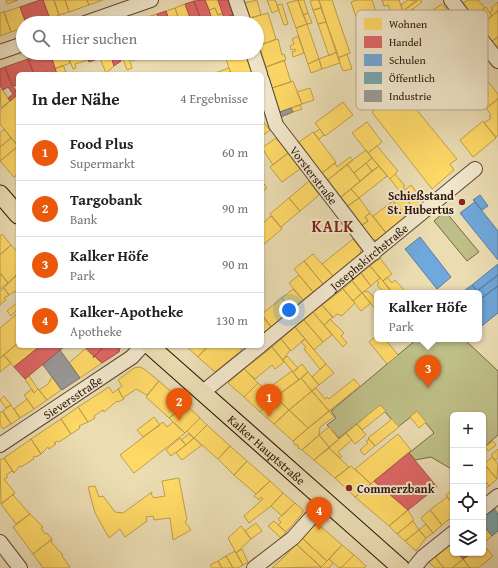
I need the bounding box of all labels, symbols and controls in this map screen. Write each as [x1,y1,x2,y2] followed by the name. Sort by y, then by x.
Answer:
[356,10,488,110] legend
[16,16,264,60] search box
[389,16,428,32] text: Wohnen
[30,27,52,49] icon: search
[62,28,137,49] text: Hier suchen
[389,34,422,50] text: Handel
[389,52,426,68] text: Schulen
[389,70,436,86] text: Öffentlich
[32,86,120,111] text: In der Nähe
[389,88,431,104] text: Industrie
[180,89,248,108] text: 4 Ergebnisse
[70,133,133,154] text: Food Plus
[286,142,342,208] street label: Vorsterstraße
[42,143,48,162] text: 1
[222,143,248,162] text: 60 m
[70,154,135,173] text: Supermarkt
[387,187,454,218] place label: Schießstand St. Hubertus
[70,189,142,210] text: Targobank
[457,197,467,207] marker: Schießstand St. Hubertus
[42,199,48,218] text: 2
[222,199,248,218] text: 90 m
[70,210,97,229] text: Bank
[312,214,354,238] district label: KALK
[324,219,412,295] street label: Josephskirchstraße
[70,245,149,266] text: Kalker Höfe
[42,255,48,274] text: 3
[222,255,248,274] text: 90 m
[70,266,95,285] text: Park
[374,290,482,342] popup
[389,296,467,317] text: Kalker Höfe
[279,300,299,320] your location
[70,301,183,322] text: Kalker-Apotheke
[42,311,48,330] text: 4
[216,311,248,330] text: 130 m
[389,317,414,336] text: Park
[70,322,122,341] text: Apotheke
[415,355,441,388] pin: 3
[39,371,106,423] street label: Sieversstraße
[256,384,282,417] pin: 1
[166,388,192,421] pin: 2
[224,410,310,489] street label: Kalker Hauptstraße
[450,412,486,556] map controls
[450,412,486,448] button: +
[450,448,486,484] button: −
[357,480,435,497] place label: Commerzbank
[344,483,354,493] marker: Commerzbank
[450,484,486,520] button: locate
[306,497,332,530] pin: 4
[450,520,486,556] button: layers

